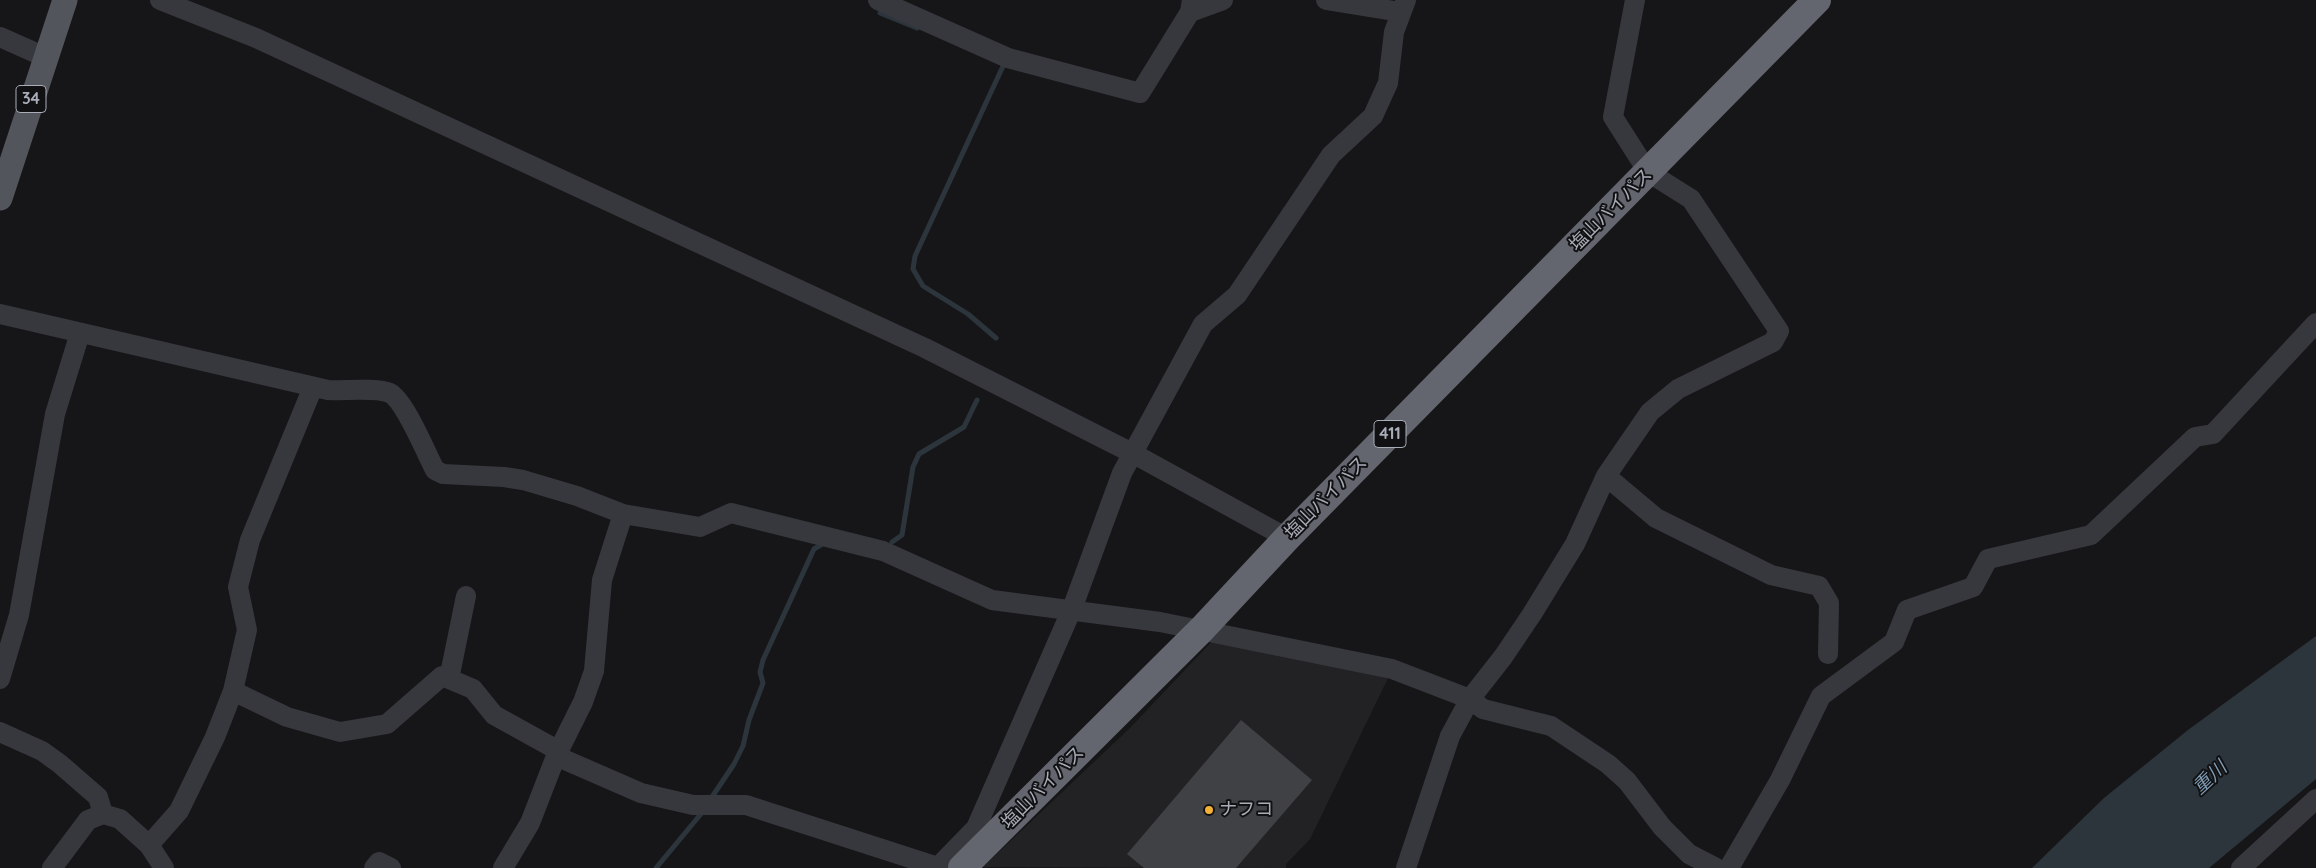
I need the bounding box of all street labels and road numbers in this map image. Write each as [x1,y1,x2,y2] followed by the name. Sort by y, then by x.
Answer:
[16,86,46,112] road number: 34
[1565,164,1657,256] street label: 塩山バイパス
[1374,420,1406,448] road number: 411
[1280,452,1372,544] street label: 塩山バイパス
[997,742,1089,834] street label: 塩山バイパス

